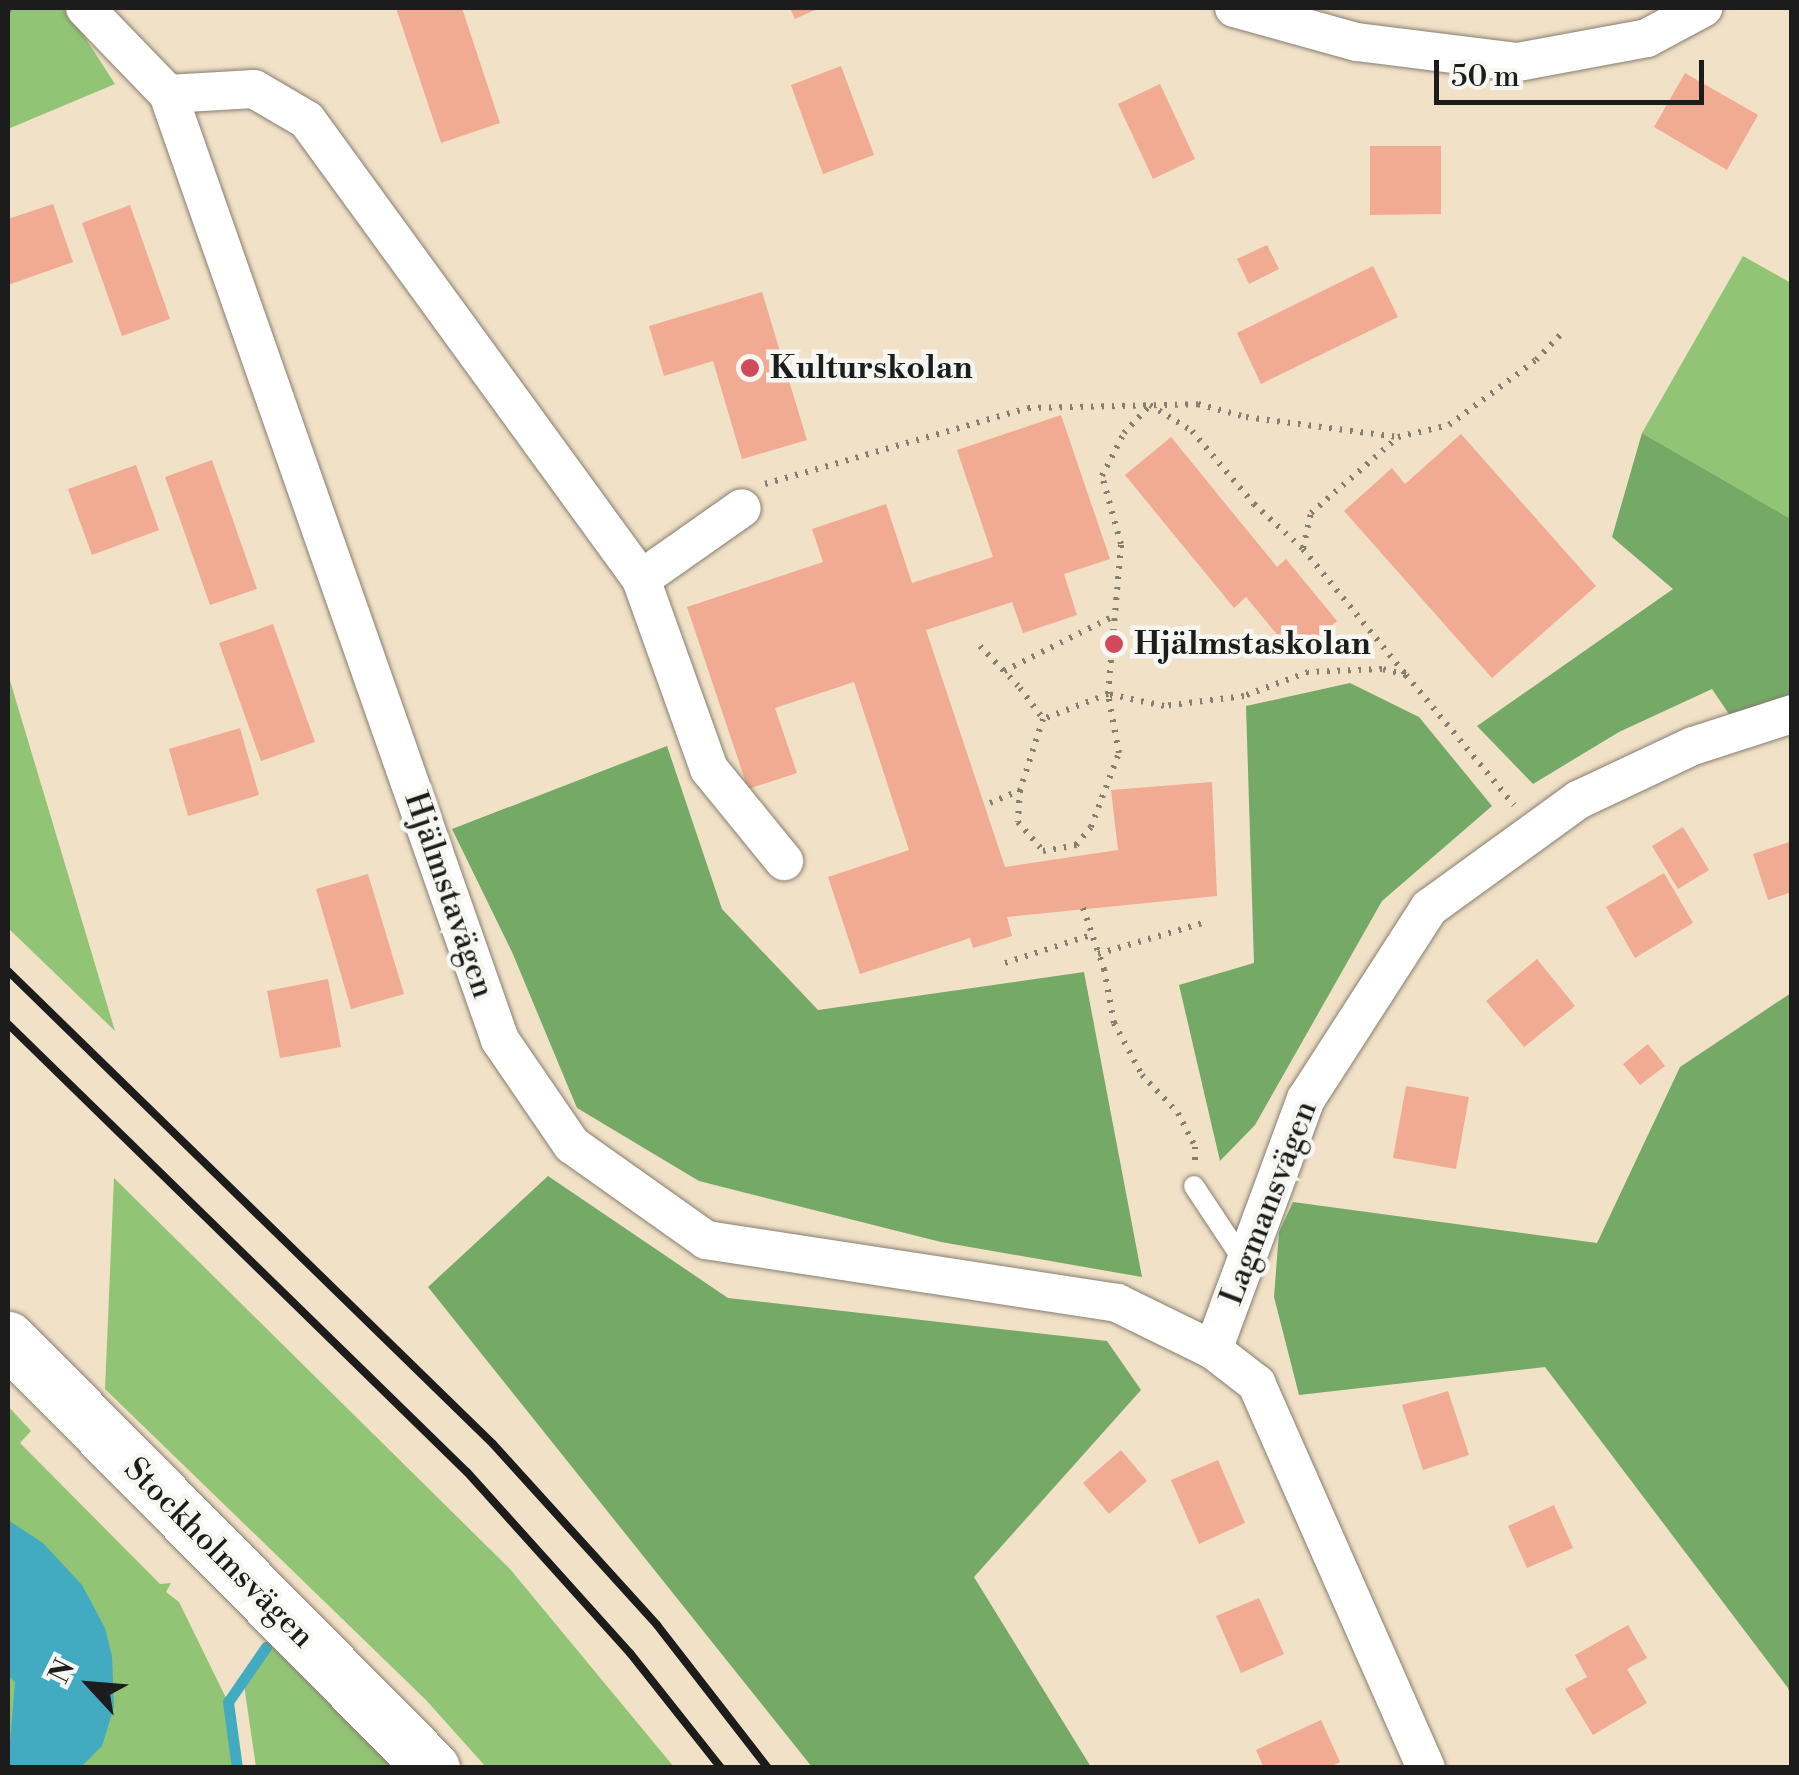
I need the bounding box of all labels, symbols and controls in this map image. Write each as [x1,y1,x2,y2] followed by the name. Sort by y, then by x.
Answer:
[1439,40,1709,102] scale bar
[1451,58,1520,96] text: 50 m
[770,349,973,387] place label: Kulturskolan
[739,357,761,379] marker: Kulturskolan
[1134,625,1371,663] place label: Hjälmstaskolan
[1103,633,1125,655] marker: Hjälmstaskolan
[396,787,502,1003] street label: Hjälmstavägen
[1212,1096,1326,1310] street label: Lagmansvägen
[116,1450,322,1656] street label: Stockholmsvägen
[40,1635,140,1735] north arrow
[42,1654,83,1689] text: N

